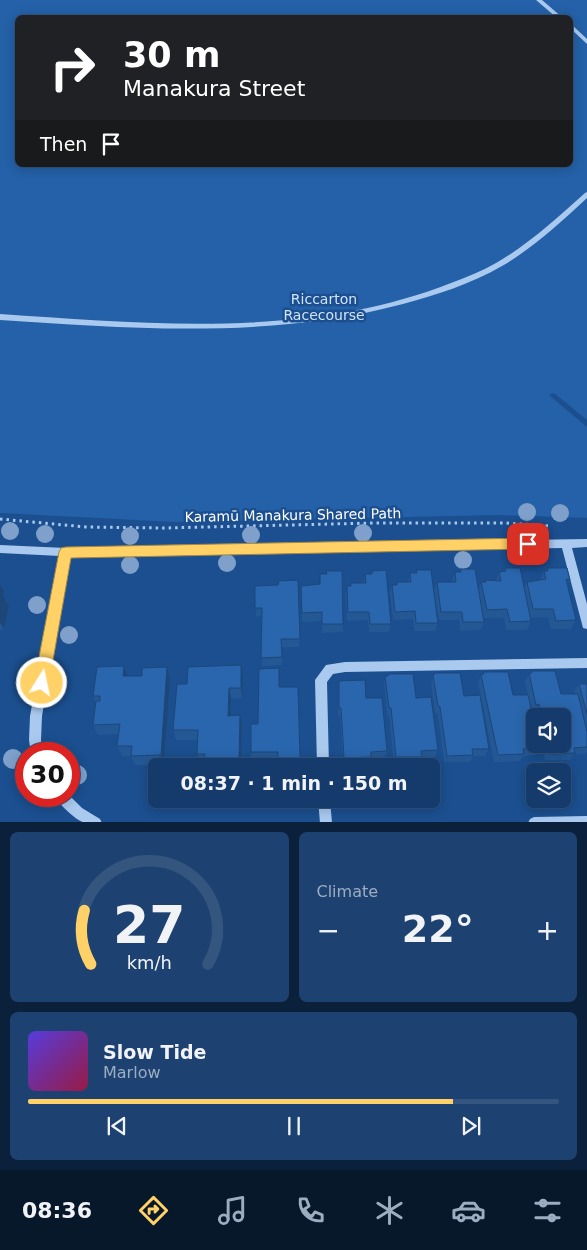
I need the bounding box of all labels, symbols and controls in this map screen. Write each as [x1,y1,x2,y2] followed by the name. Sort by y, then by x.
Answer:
[40,35,105,100] icon: right
[123,35,220,75] text: 30 m
[123,76,305,101] text: Manakura Street
[97,130,125,158] icon: arrive
[40,133,87,155] text: Then
[283,291,365,323] park label: Riccarton Racecourse
[185,505,401,525] street label: Karamū Manakura Shared Path
[507,523,549,565] pin
[514,530,542,558] icon: arrive
[15,656,67,708] position arrow
[526,708,571,808] map controls
[526,708,571,753] button: sound
[15,742,80,807] speed limit sign: 30
[526,763,571,808] button: layers
[180,772,408,794] text: 08:37 · 1 min · 150 m
[317,882,378,901] text: Climate
[113,895,185,955] text: 27
[402,907,474,951] text: 22°
[317,914,340,947] text: −
[536,914,559,947] text: +
[127,952,172,973] text: km/h
[103,1041,206,1063] text: Slow Tide
[103,1063,161,1082] text: Marlow
[103,1112,131,1140] icon: previous
[280,1112,308,1140] icon: pause
[457,1112,485,1140] icon: next
[136,1193,171,1228] icon: directions
[215,1193,250,1228] icon: music
[293,1193,328,1228] icon: phone
[372,1193,407,1228] icon: climate
[451,1193,486,1228] icon: car
[530,1193,565,1228] icon: filters
[22,1198,92,1223] text: 08:36

